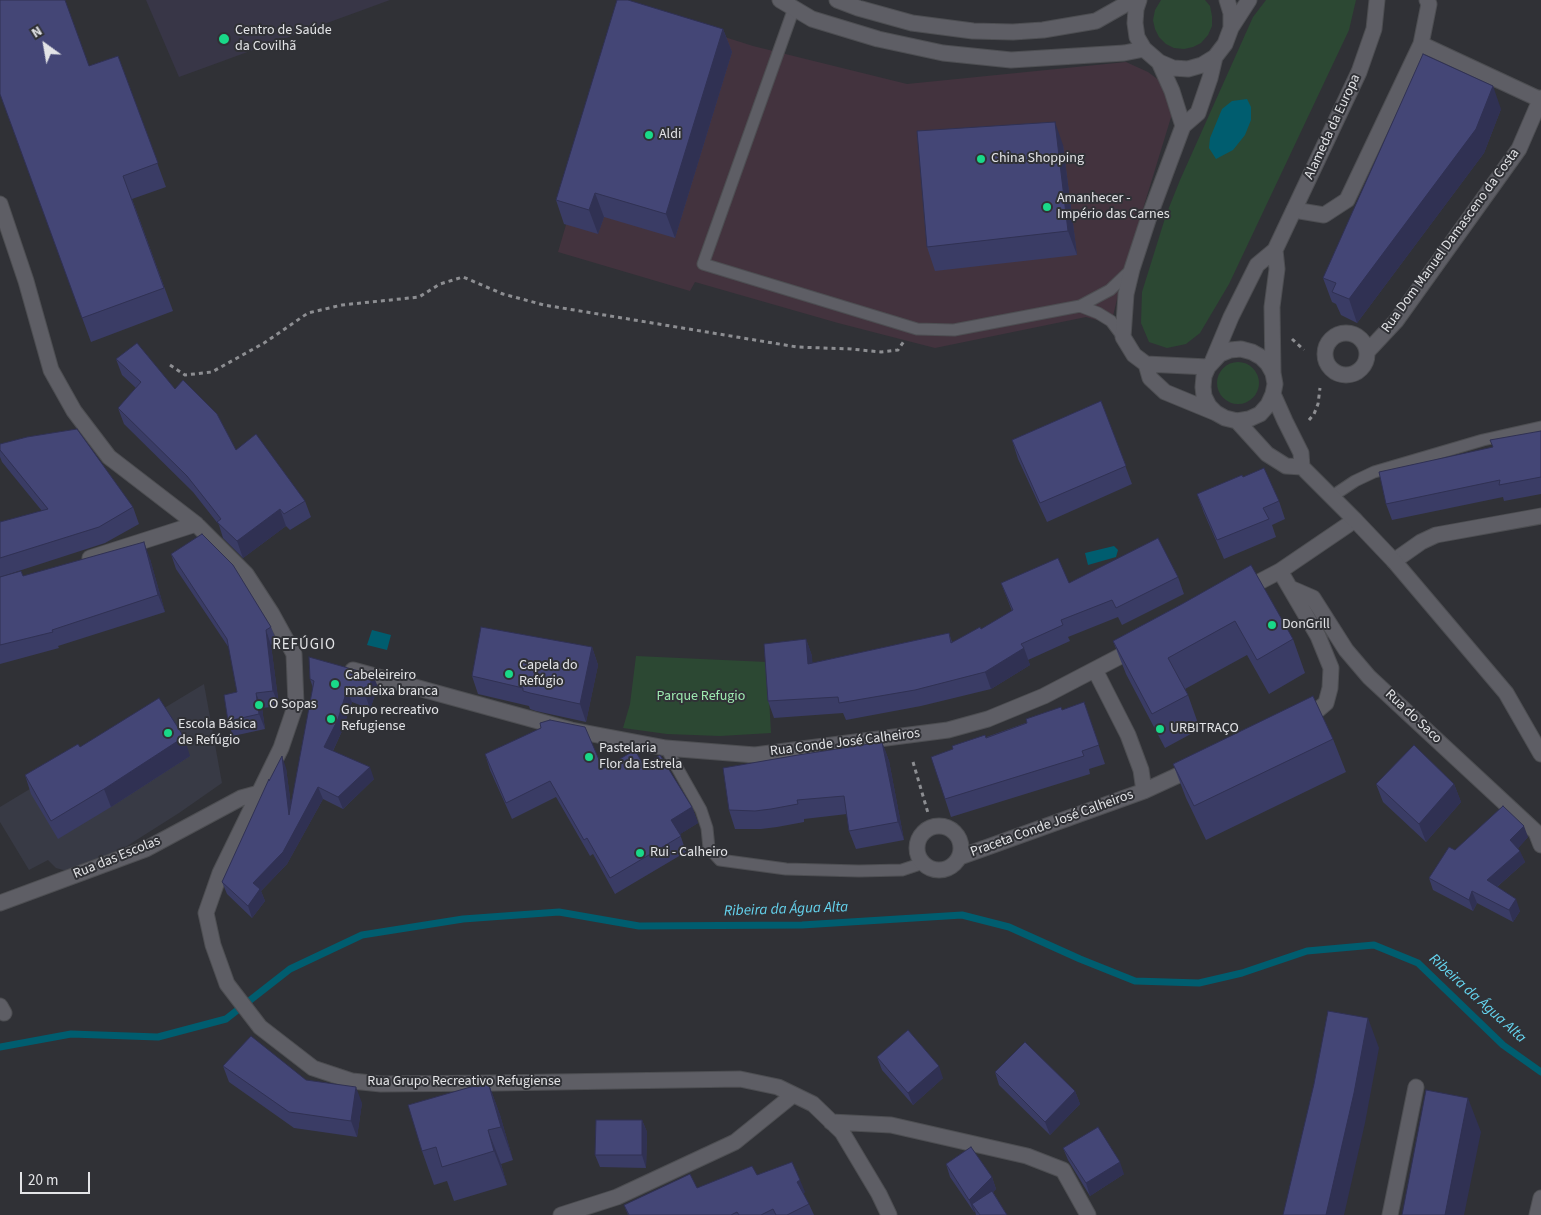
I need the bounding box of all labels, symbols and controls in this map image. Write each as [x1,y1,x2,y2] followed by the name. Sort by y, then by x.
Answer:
[20,20,70,70] north arrow
[28,21,46,43] text: N
[235,23,332,56] place label: Centro de Saúde da Covilhã
[217,32,231,46] marker: Centro de Saúde da Covilhã
[1301,72,1365,182] street label: Alameda da Europa
[659,127,681,143] place label: Aldi
[643,129,655,141] marker: Aldi
[1379,146,1523,336] street label: Rua Dom Manuel Damasceno da Costa
[991,151,1084,167] place label: China Shopping
[975,153,987,165] marker: China Shopping
[1057,191,1170,223] place label: Amanhecer - Império das Carnes
[1041,201,1053,213] marker: Amanhecer - Império das Carnes
[1282,617,1330,633] place label: DonGrill
[1266,619,1278,631] marker: DonGrill
[271,637,337,655] district label: REFÚGIO
[519,658,578,690] place label: Capela do Refúgio
[345,668,438,700] place label: Cabeleireiro madeixa branca
[503,668,515,680] marker: Capela do Refúgio
[329,678,341,690] marker: Cabeleireiro madeixa branca
[1381,686,1445,748] street label: Rua do Saco
[657,689,745,705] park label: Parque Refugio
[269,697,317,713] place label: O Sopas
[253,699,265,711] marker: O Sopas
[341,703,439,736] place label: Grupo recreativo Refugiense
[325,713,337,725] marker: Grupo recreativo Refugiense
[178,717,256,750] place label: Escola Básica de Refúgio
[1170,721,1239,737] place label: URBITRAÇO
[1154,723,1166,735] marker: URBITRAÇO
[769,725,921,761] street label: Rua Conde José Calheiros
[162,727,174,739] marker: Escola Básica de Refúgio
[599,741,682,774] place label: Pastelaria Flor da Estrela
[583,751,595,763] marker: Pastelaria Flor da Estrela
[968,787,1136,861] street label: Praceta Conde José Calheiros
[71,833,163,883] street label: Rua das Escolas
[650,845,728,861] place label: Rui - Calheiro
[634,847,646,859] marker: Rui - Calheiro
[724,899,848,921] water label: Ribeira da Água Alta
[1425,951,1529,1047] water label: Ribeira da Água Alta
[367,1074,561,1090] street label: Rua Grupo Recreativo Refugiense
[22,1162,92,1194] scale bar
[28,1170,58,1191] text: 20 m

